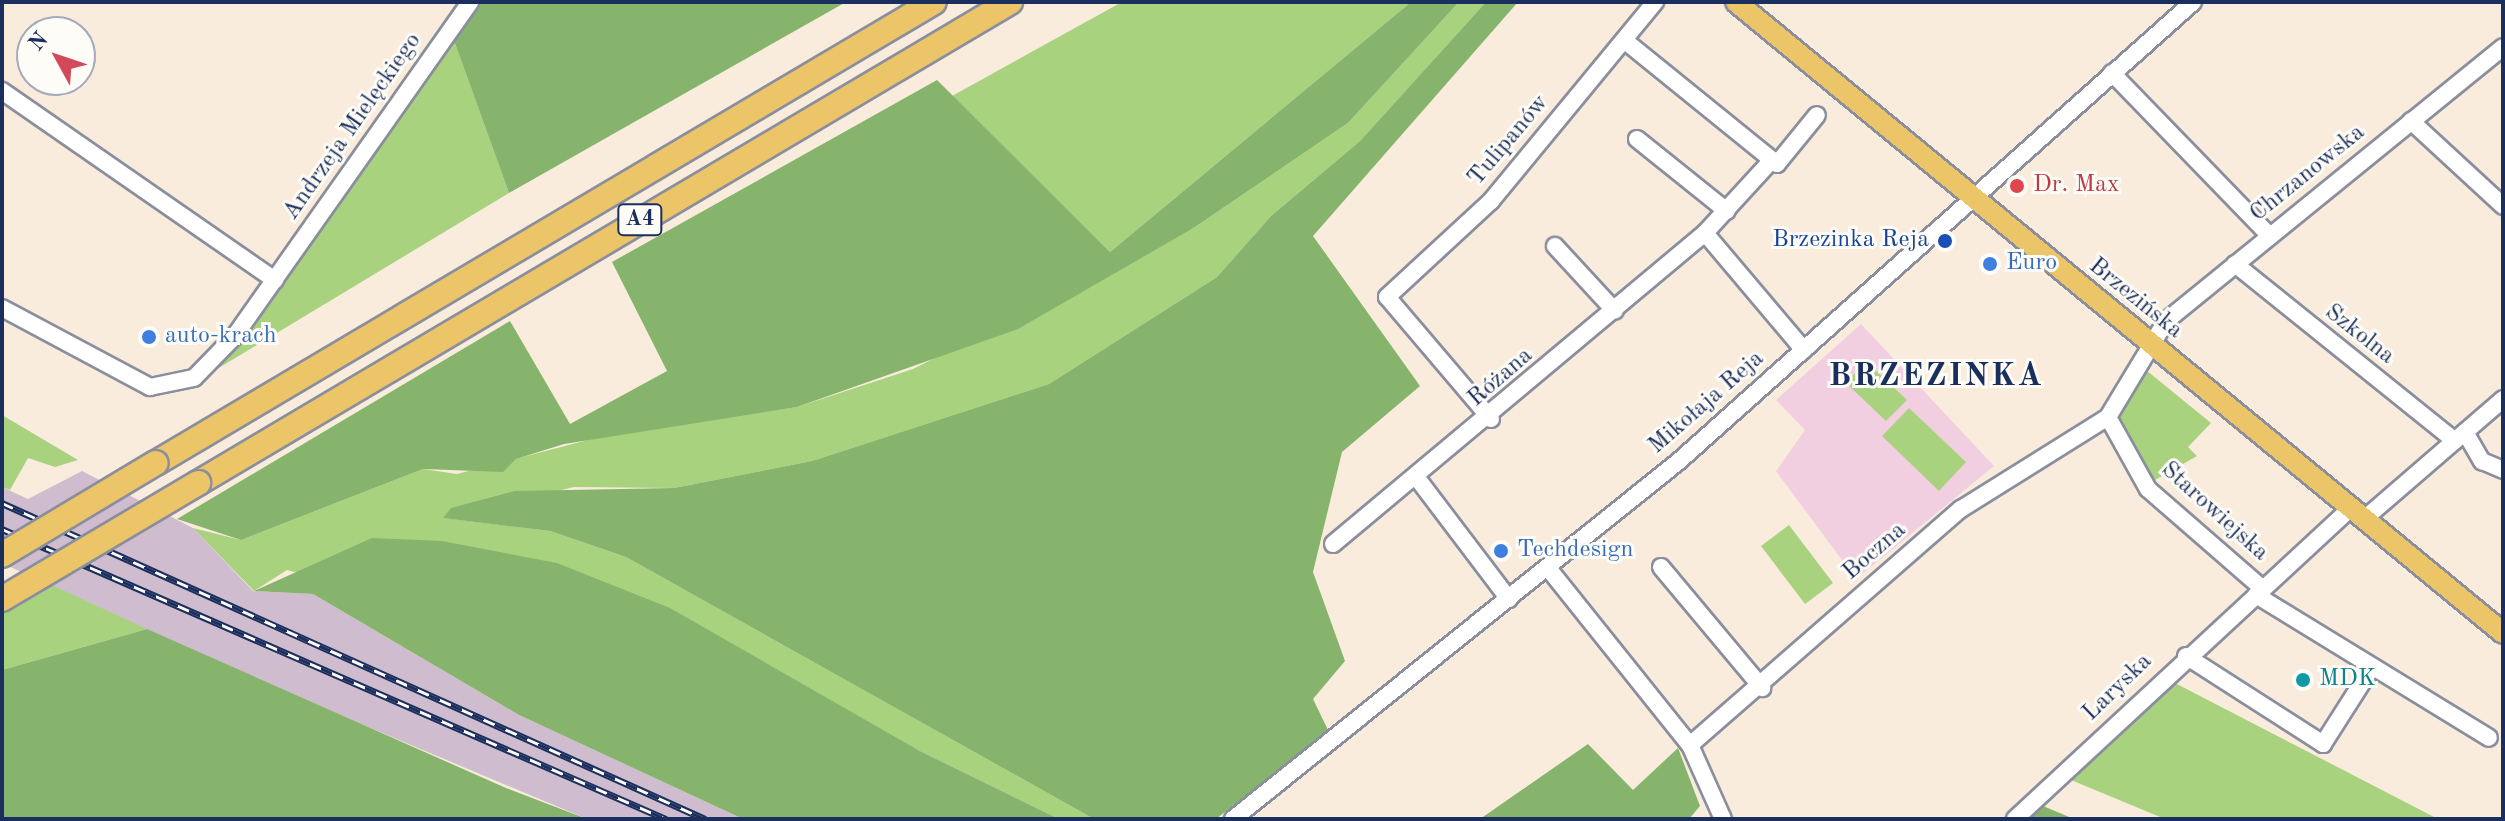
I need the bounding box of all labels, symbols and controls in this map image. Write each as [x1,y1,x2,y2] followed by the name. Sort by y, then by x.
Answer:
[16,16,96,96] north arrow
[25,28,53,55] text: N
[278,28,428,226] street label: Andrzeja Mielęckiego
[1463,89,1555,193] street label: Tulipanów
[2245,119,2371,229] street label: Chrzanowska
[2033,172,2119,200] place label: Dr. Max
[2008,177,2026,195] marker: Dr. Max
[616,202,664,238] road number: A4
[1772,227,1929,255] place label: Brzezinka Reja
[1936,232,1954,250] marker: Brzezinka Reja
[2006,250,2057,278] place label: Euro
[2082,252,2188,346] street label: Brzezińska
[1981,255,1999,273] marker: Euro
[2318,299,2400,371] street label: Szkolna
[165,323,277,351] place label: auto-krach
[140,328,158,346] marker: auto-krach
[1463,342,1539,414] street label: Różana
[1643,345,1771,461] street label: Mikołaja Reja
[1828,358,2044,396] district label: BRZEZINKA
[2154,456,2274,568] street label: Starowiejska
[1838,517,1912,587] street label: Boczna
[1517,537,1633,565] place label: Techdesign
[1492,542,1510,560] marker: Techdesign
[2077,648,2159,728] street label: Laryska
[2319,666,2376,694] place label: MDK
[2294,671,2312,689] marker: MDK

